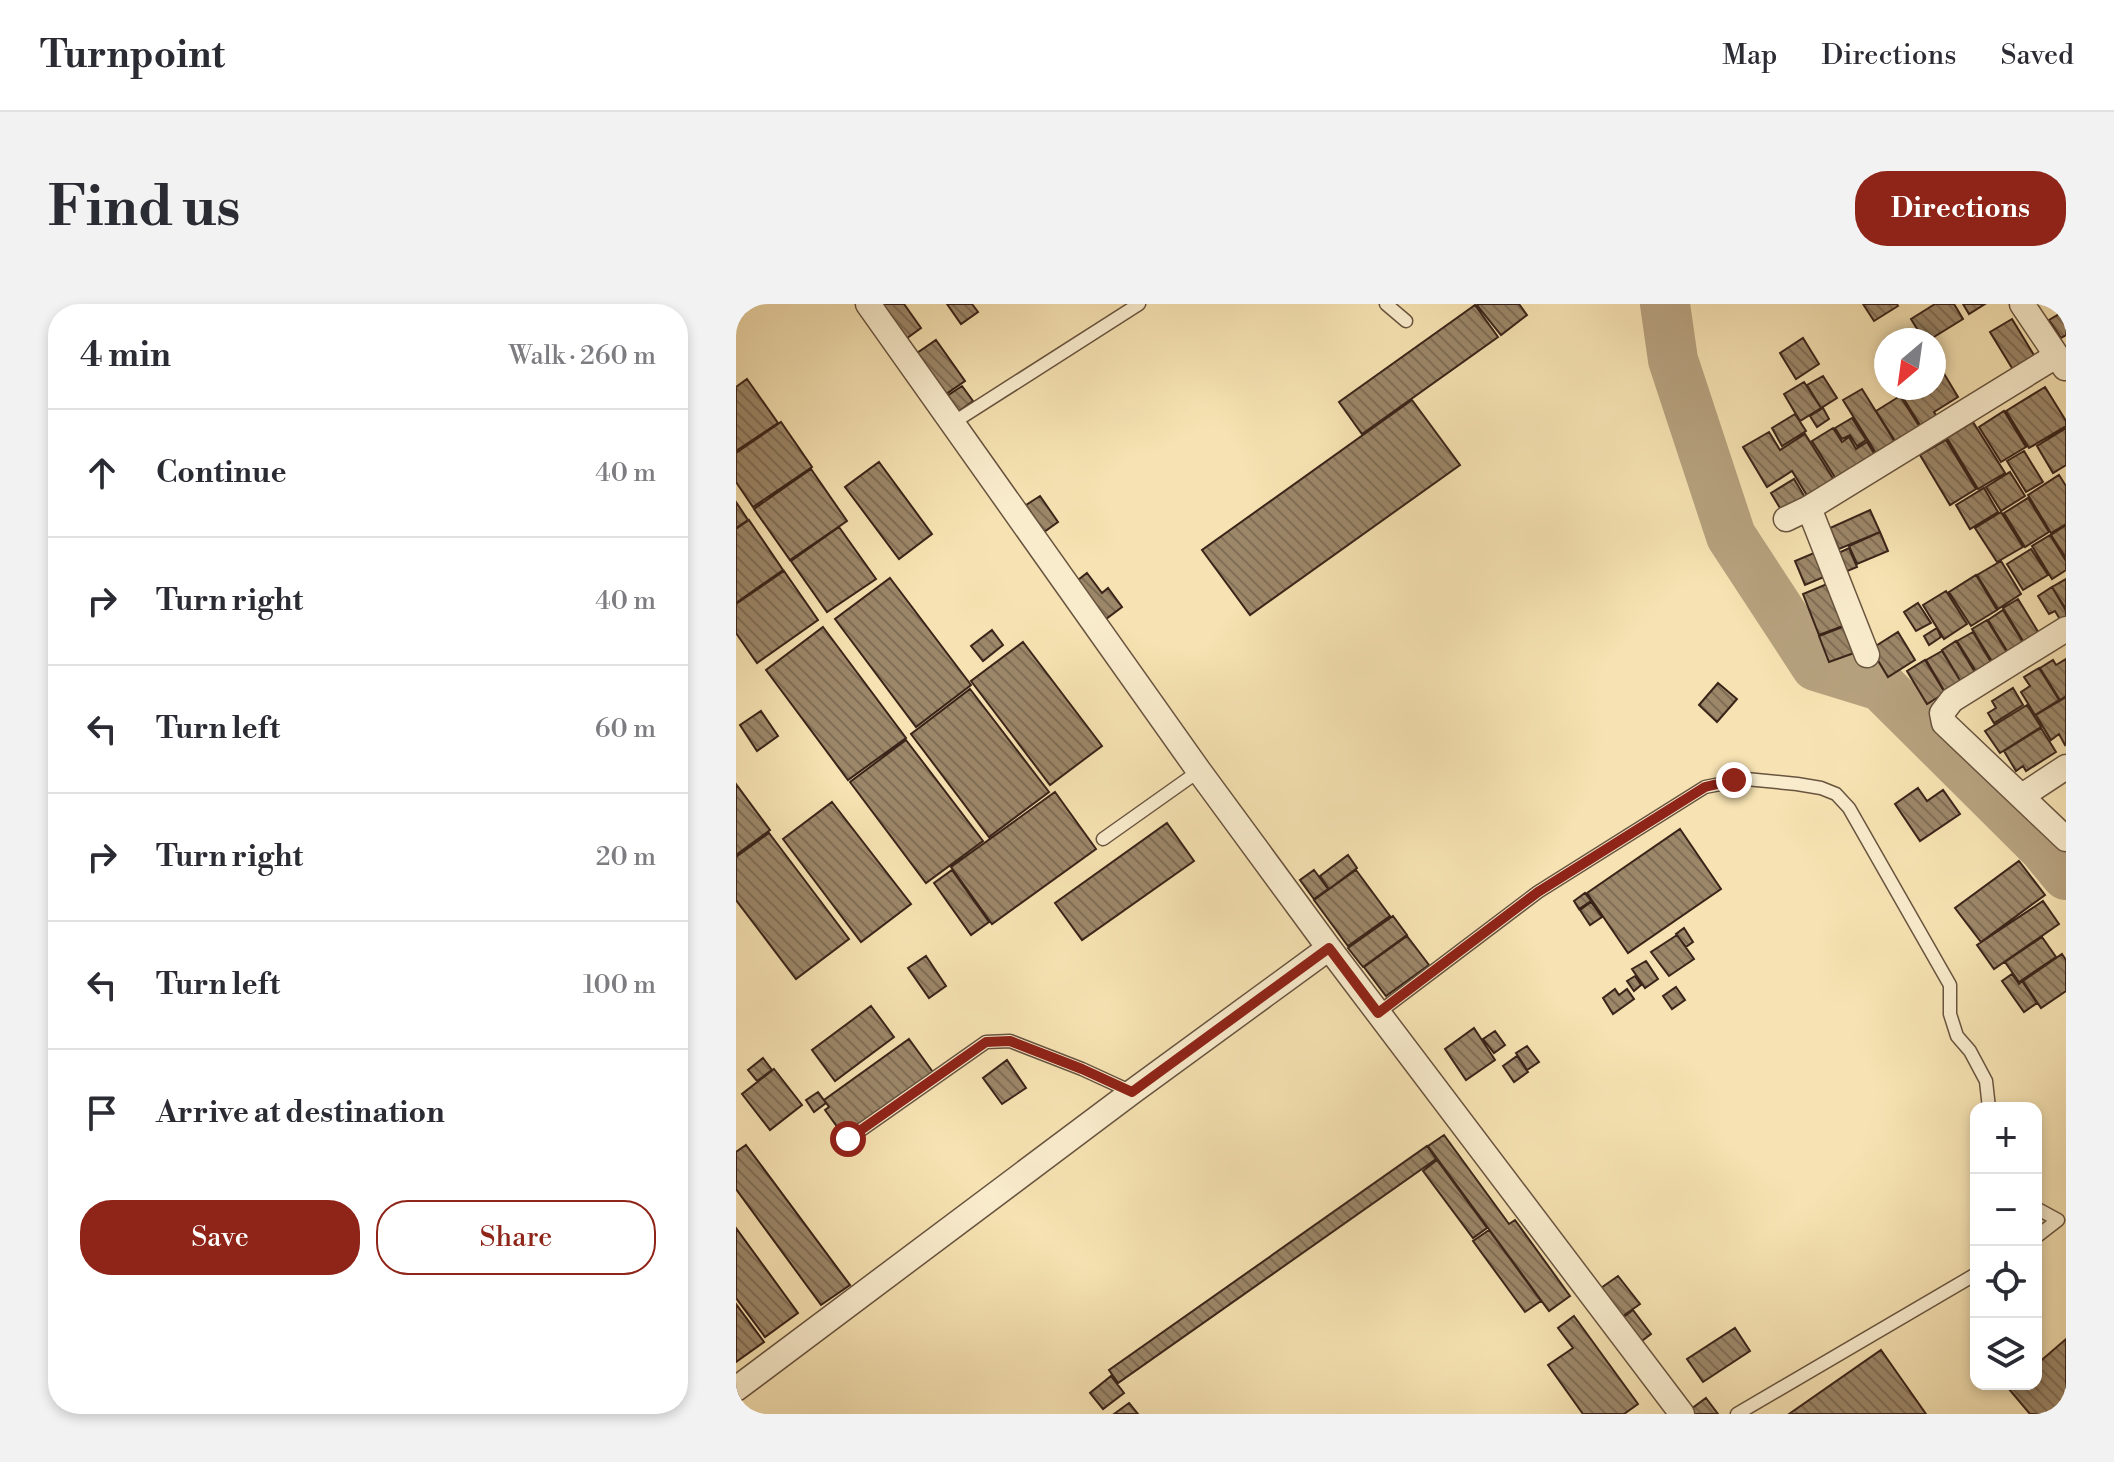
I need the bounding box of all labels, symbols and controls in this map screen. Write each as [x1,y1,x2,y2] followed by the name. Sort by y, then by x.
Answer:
[40,32,225,79] text: Turnpoint
[1722,38,1777,73] text: Map
[1821,38,1956,73] text: Directions
[2000,38,2074,73] text: Saved
[1855,171,2066,246] button: Directions
[48,173,241,243] text: Find us
[1874,328,1946,400] north arrow
[80,335,171,377] text: 4 min
[509,340,656,372] text: Walk · 260 m
[80,451,124,495] icon: ahead
[156,454,287,492] text: Continue
[595,457,656,489] text: 40 m
[80,579,124,623] icon: right
[156,582,303,620] text: Turn right
[595,585,656,617] text: 40 m
[80,707,124,751] icon: left
[156,710,280,748] text: Turn left
[595,713,656,745] text: 60 m
[1716,762,1752,798] route end
[80,835,124,879] icon: right
[156,838,303,876] text: Turn right
[596,841,656,873] text: 20 m
[80,963,124,1007] icon: left
[156,966,280,1004] text: Turn left
[583,969,656,1001] text: 100 m
[80,1091,124,1135] icon: arrive
[156,1094,445,1132] text: Arrive at destination
[1970,1102,2042,1390] map controls
[1970,1102,2042,1174] button: +
[830,1121,866,1157] route start
[1970,1174,2042,1246] button: −
[80,1200,360,1275] button: Save
[376,1200,656,1275] button: Share
[1970,1246,2042,1318] button: locate
[1970,1318,2042,1390] button: layers

